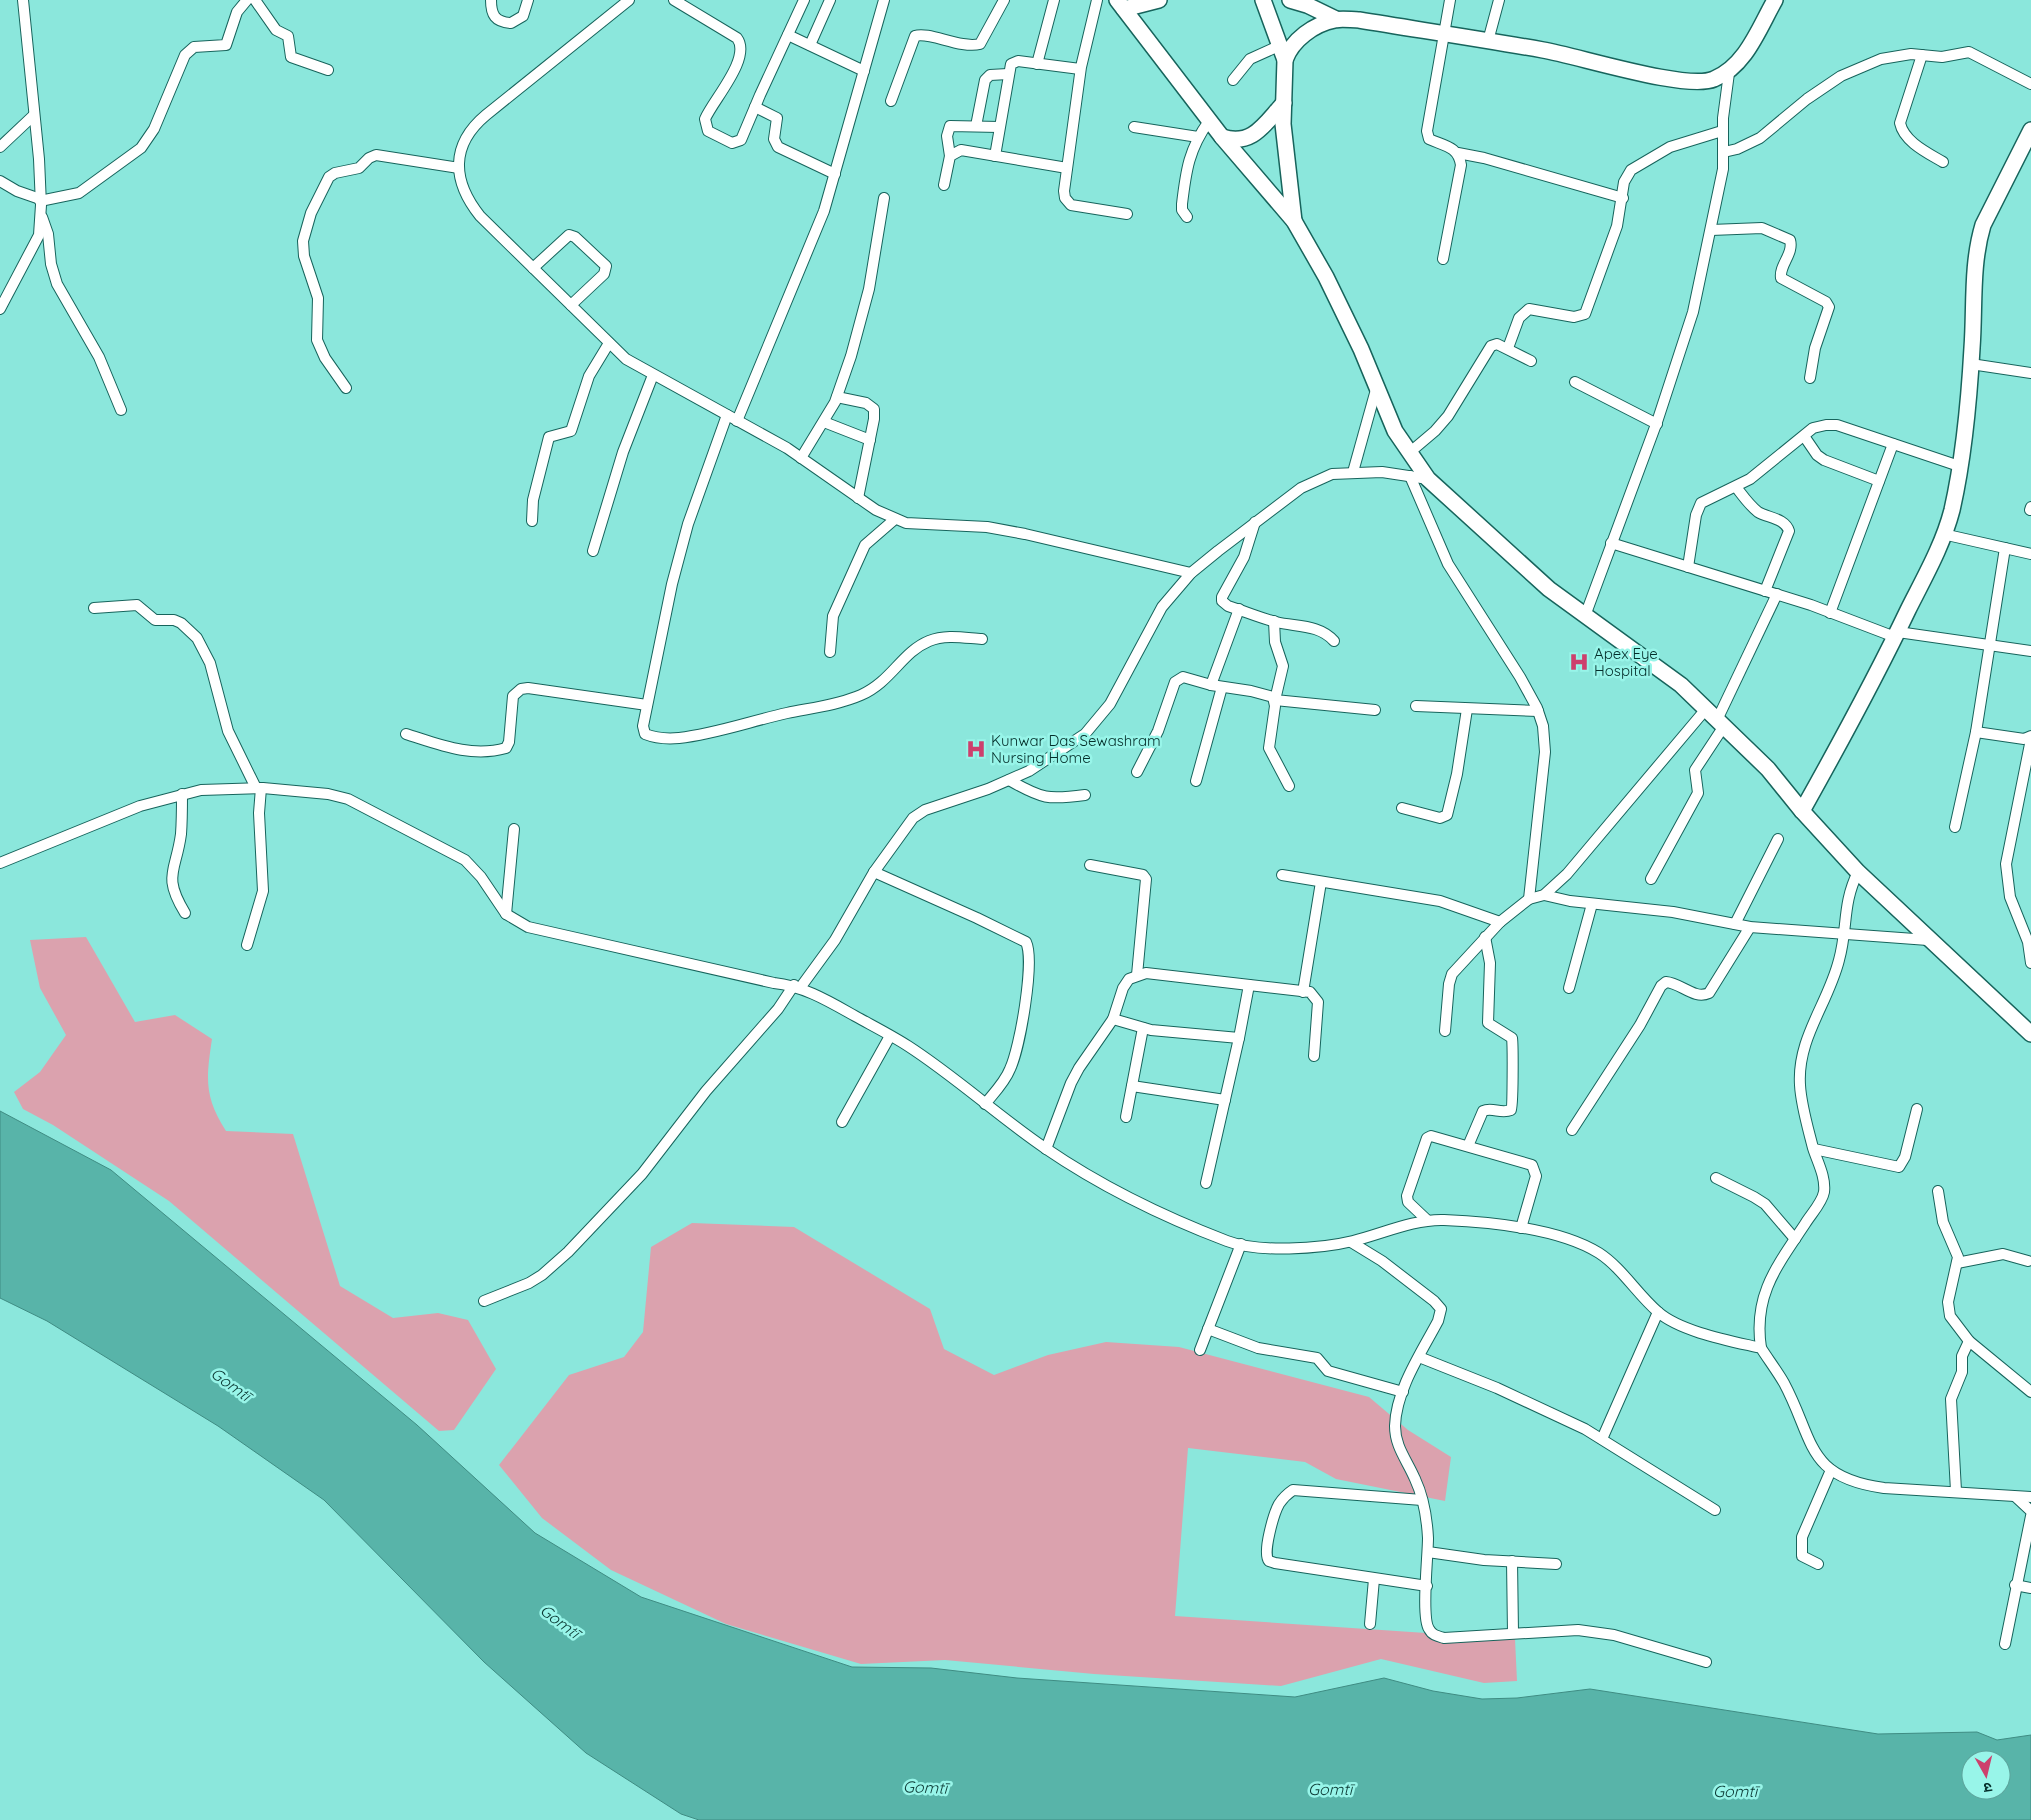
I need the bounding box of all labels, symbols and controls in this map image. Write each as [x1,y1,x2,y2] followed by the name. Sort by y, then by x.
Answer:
[1594,644,1658,680] place label: Apex Eye Hospital
[1568,651,1590,673] hospital icon: Apex Eye Hospital
[991,731,1161,767] place label: Kunwar Das Sewashram Nursing Home
[965,738,987,760] hospital icon: Kunwar Das Sewashram Nursing Home
[207,1363,258,1407] water label: Gomtī
[536,1600,587,1644] water label: Gomtī
[1961,1750,2011,1800] north arrow
[903,1776,951,1798] water label: Gomtī
[1982,1778,1993,1797] text: उ
[1308,1779,1356,1799] water label: Gomtī
[1713,1781,1761,1801] water label: Gomtī

